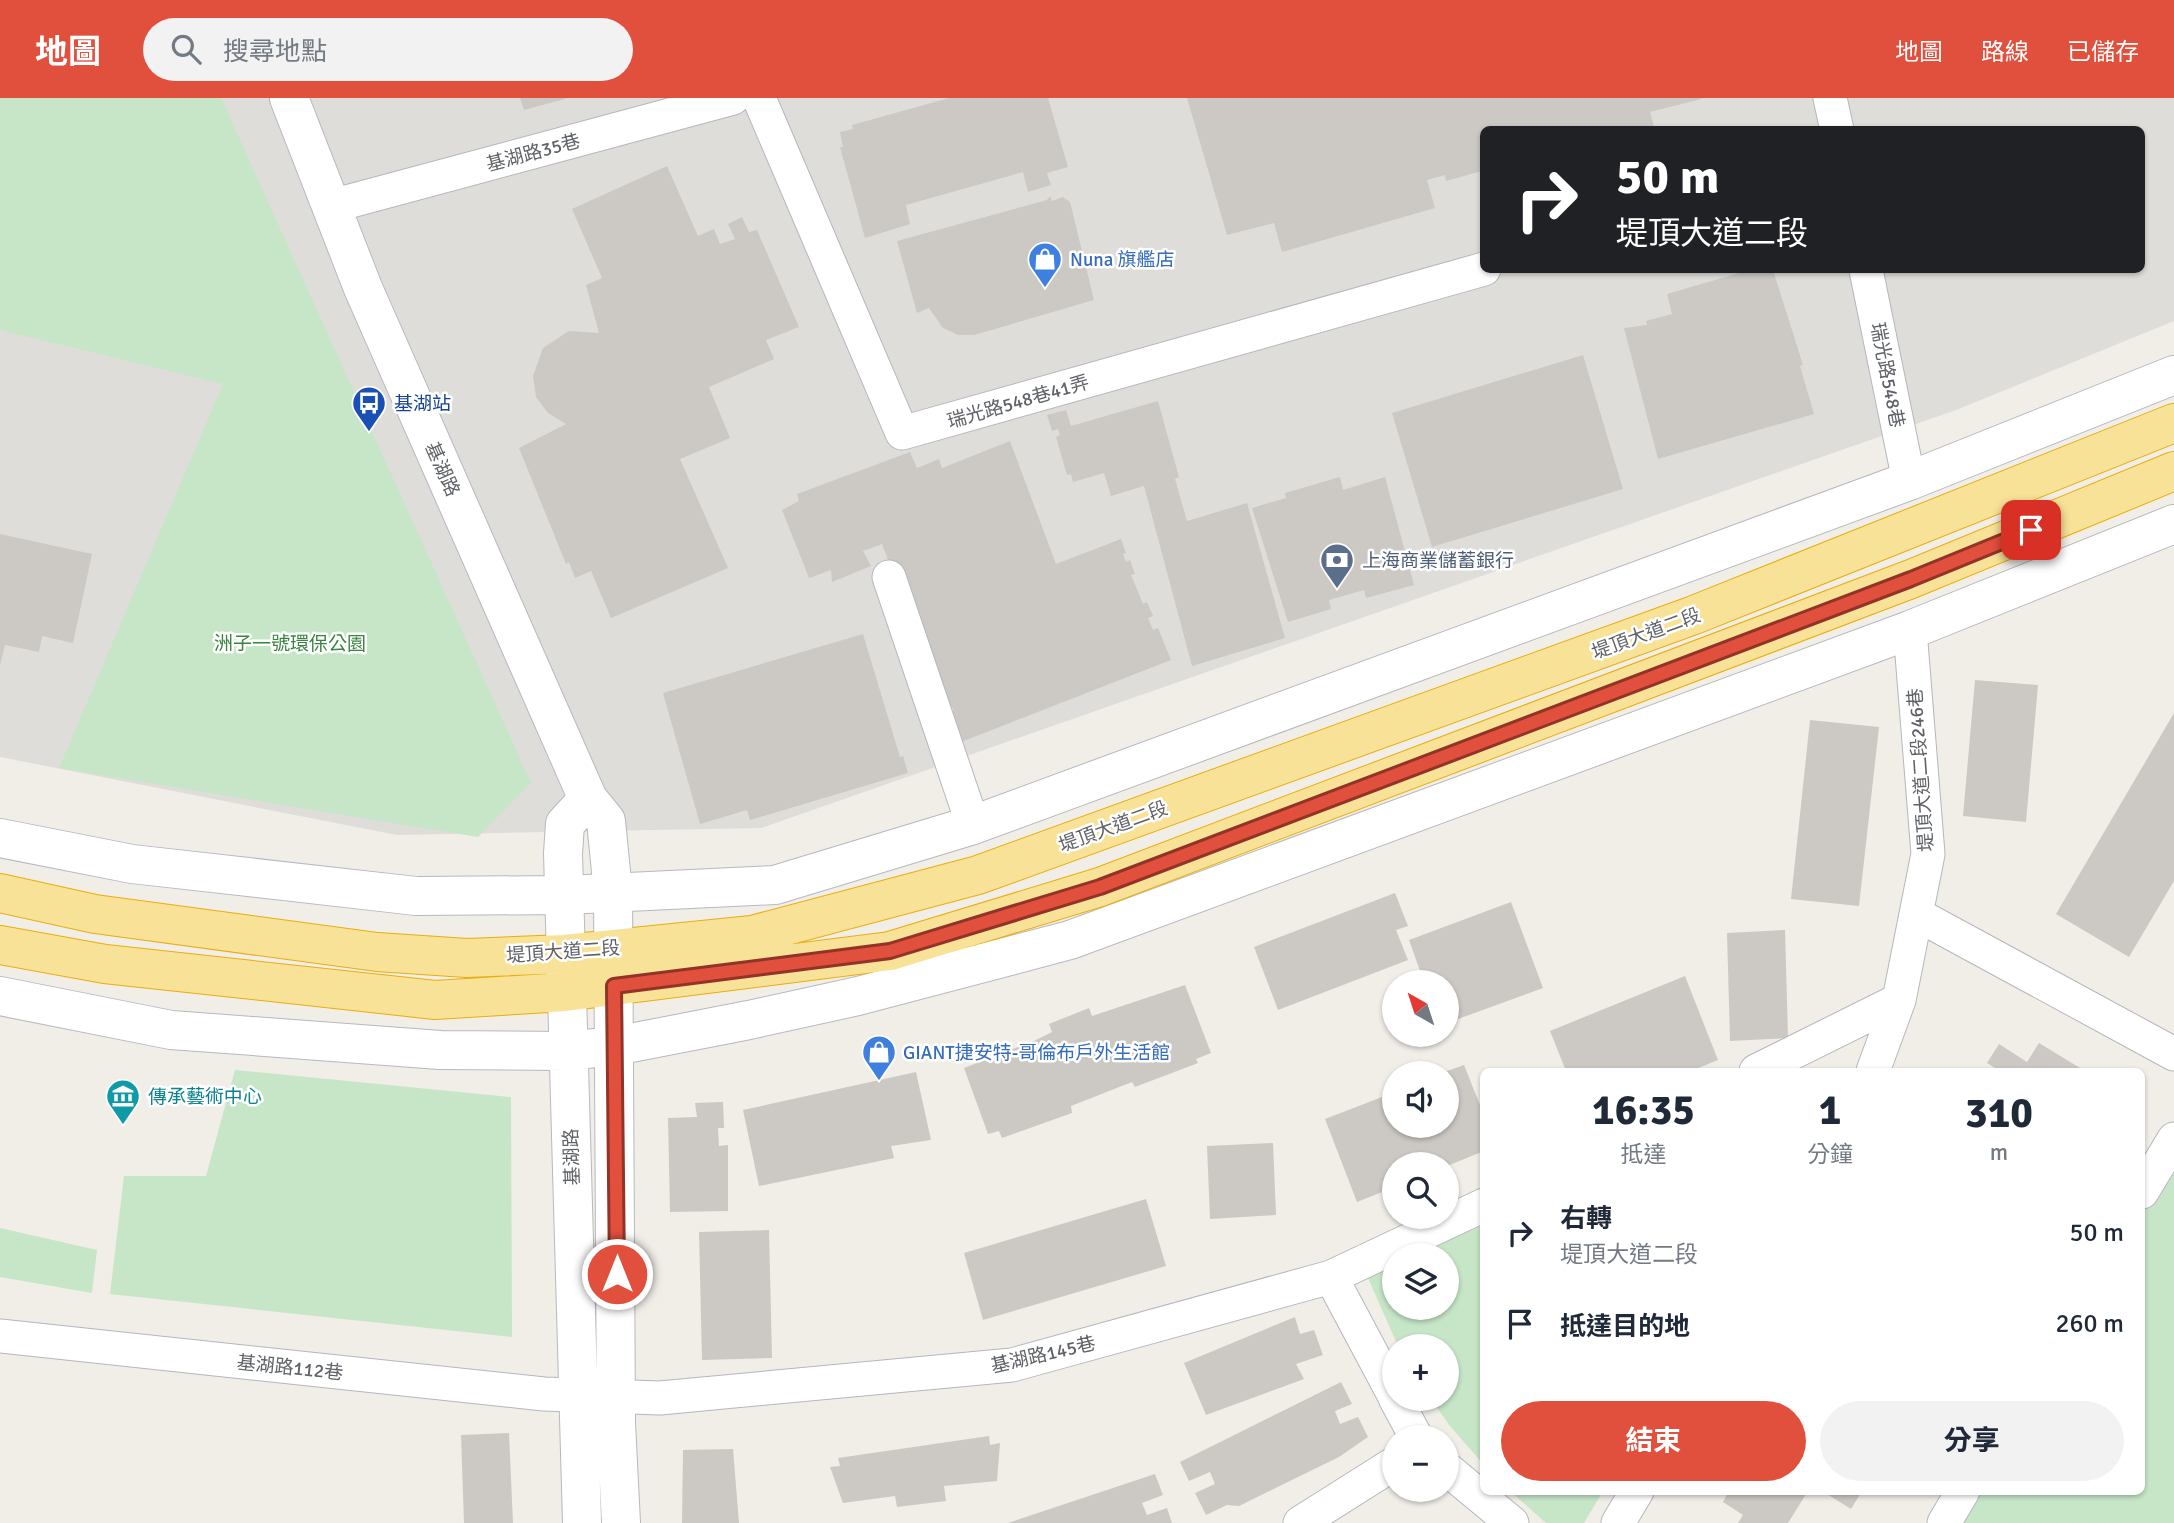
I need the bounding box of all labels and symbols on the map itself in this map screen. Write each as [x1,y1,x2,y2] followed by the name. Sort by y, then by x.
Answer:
[484,129,583,177] street label: 基湖路35巷
[1026,240,1064,289] shop icon: Nuna 旗艦店
[1070,248,1174,272] place label: Nuna 旗艦店
[1865,320,1909,430] street label: 瑞光路548巷
[945,370,1092,434] street label: 瑞光路548巷41弄
[350,384,388,433] bus stop icon: 基湖站
[394,392,451,416] place label: 基湖站
[420,438,465,500] street label: 基湖路
[2001,500,2061,560] pin
[1318,541,1356,590] bank icon: 上海商業儲蓄銀行
[1362,549,1514,573] place label: 上海商業儲蓄銀行
[1589,603,1704,665] street label: 堤頂大道二段
[214,632,366,656] park label: 洲子一號環保公園
[1903,687,1939,852] street label: 堤頂大道二段246巷
[1056,796,1171,858] street label: 堤頂大道二段
[505,936,621,968] street label: 堤頂大道二段
[1382,970,1460,1046] north arrow
[860,1033,898,1082] shop icon: GIANT捷安特-哥倫布戶外生活館
[903,1041,1170,1065] place label: GIANT捷安特-哥倫布戶外生活館
[104,1077,142,1126] museum icon: 傳承藝術中心
[148,1085,262,1109] place label: 傳承藝術中心
[559,1128,585,1186] street label: 基湖路
[580,1237,654,1311] position arrow
[989,1331,1098,1379] street label: 基湖路145巷
[236,1350,344,1386] street label: 基湖路112巷

